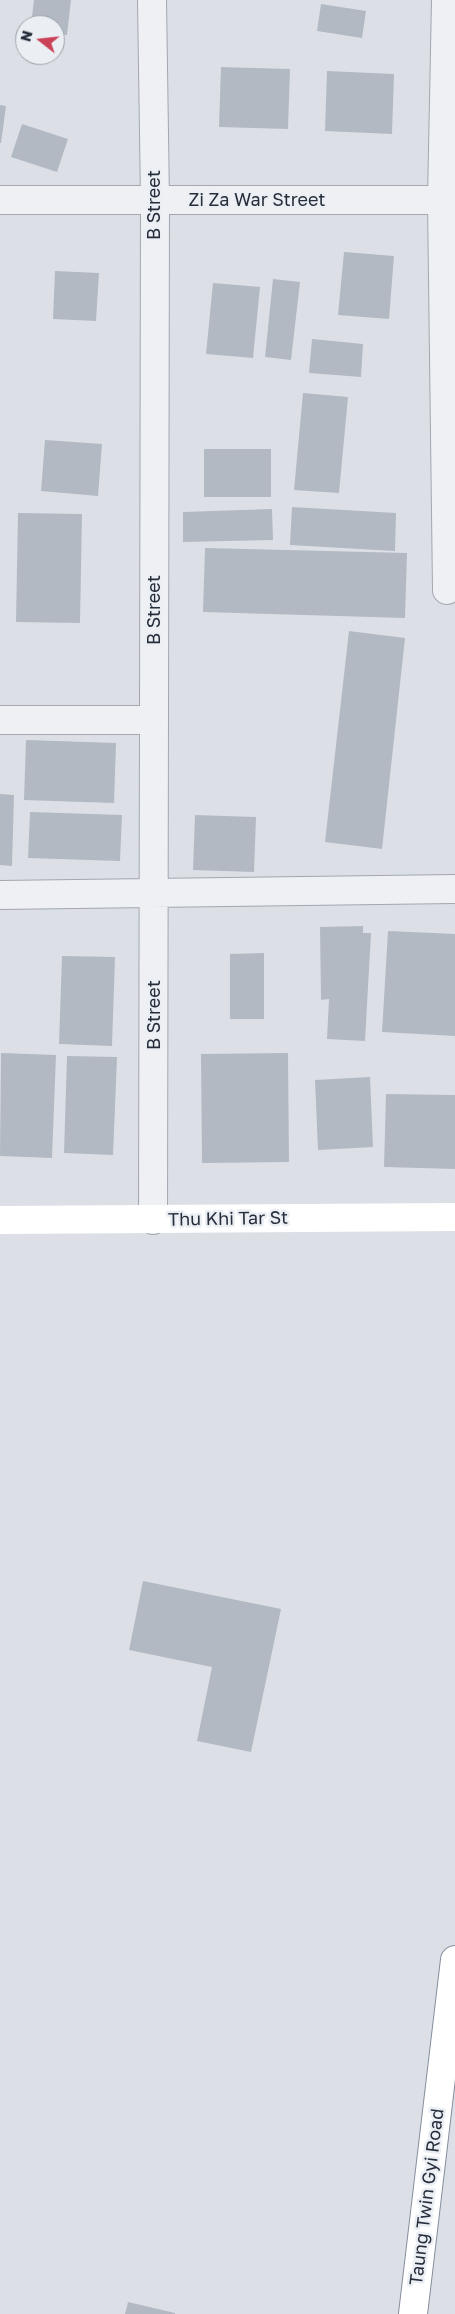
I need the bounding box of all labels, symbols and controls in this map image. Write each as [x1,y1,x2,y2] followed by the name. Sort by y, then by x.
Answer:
[15,15,65,65] north arrow
[16,29,36,43] text: N
[143,170,165,240] street label: B Street
[188,189,326,211] street label: Zi Za War Street
[143,575,165,645] street label: B Street
[143,980,165,1050] street label: B Street
[168,1207,288,1231] street label: Thu Khi Tar St
[405,2107,449,2287] street label: Taung Twin Gyi Road

